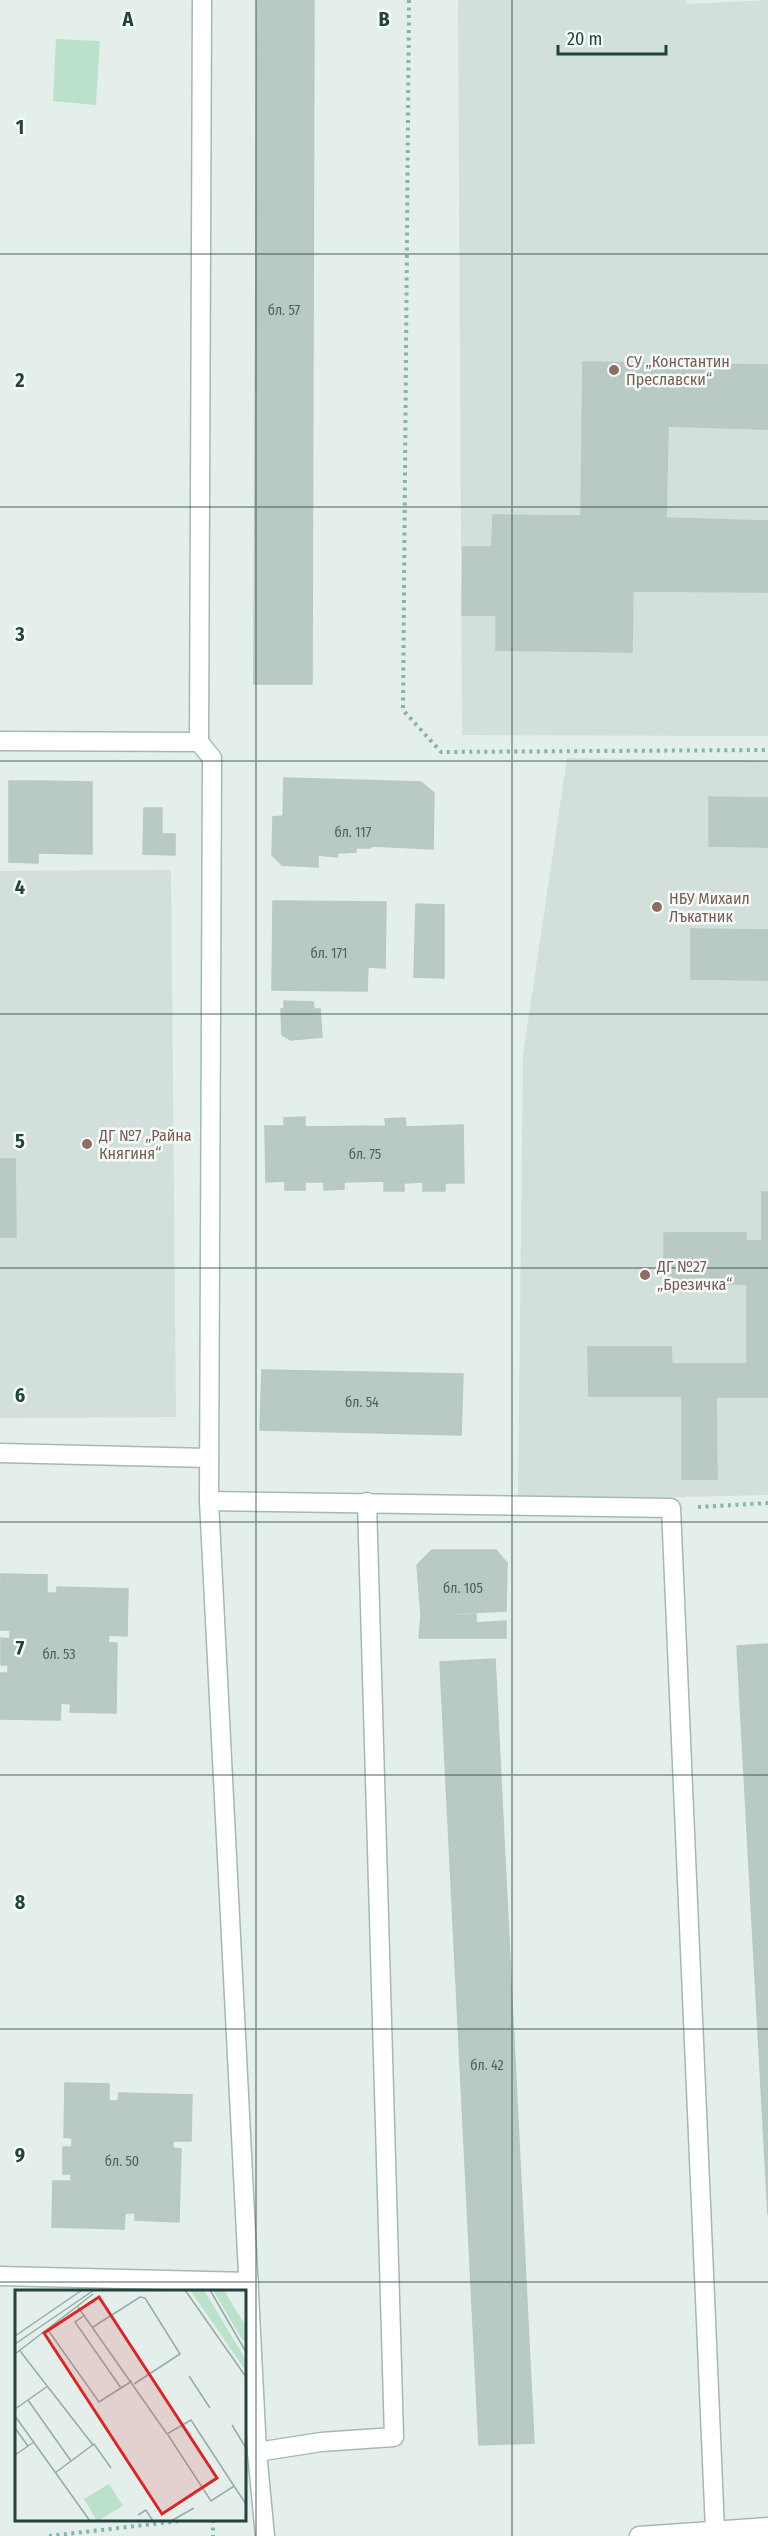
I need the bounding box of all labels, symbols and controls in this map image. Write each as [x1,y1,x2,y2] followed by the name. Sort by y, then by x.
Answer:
[122,7,135,31] text: A
[378,7,390,31] text: B
[558,18,666,56] scale bar
[567,28,602,50] text: 20 m
[16,115,24,139] text: 1
[268,302,301,319] house number: бл. 57
[626,352,730,389] place label: СУ „Константин Преславски“
[607,363,621,377] marker: СУ „Константин Преславски“
[14,368,25,392] text: 2
[14,622,25,646] text: 3
[335,824,372,841] house number: бл. 117
[15,875,25,899] text: 4
[669,889,750,926] place label: НБУ Михаил Лъкатник
[650,900,664,914] marker: НБУ Михаил Лъкатник
[311,945,348,962] house number: бл. 171
[98,1126,192,1163] place label: ДГ №7 „Райна Княгиня“
[15,1129,25,1153] text: 5
[80,1137,94,1151] marker: ДГ №7 „Райна Княгиня“
[349,1146,381,1163] house number: бл. 75
[656,1257,732,1294] place label: ДГ №27 „Брезичка“
[638,1268,652,1282] marker: ДГ №27 „Брезичка“
[15,1383,25,1407] text: 6
[345,1394,379,1411] house number: бл. 54
[443,1580,483,1597] house number: бл. 105
[16,1636,25,1660] text: 7
[42,1646,76,1663] house number: бл. 53
[15,1890,26,1914] text: 8
[470,2057,504,2074] house number: бл. 42
[15,2143,25,2167] text: 9
[105,2153,139,2170] house number: бл. 50
[15,2290,246,2521] inset map

